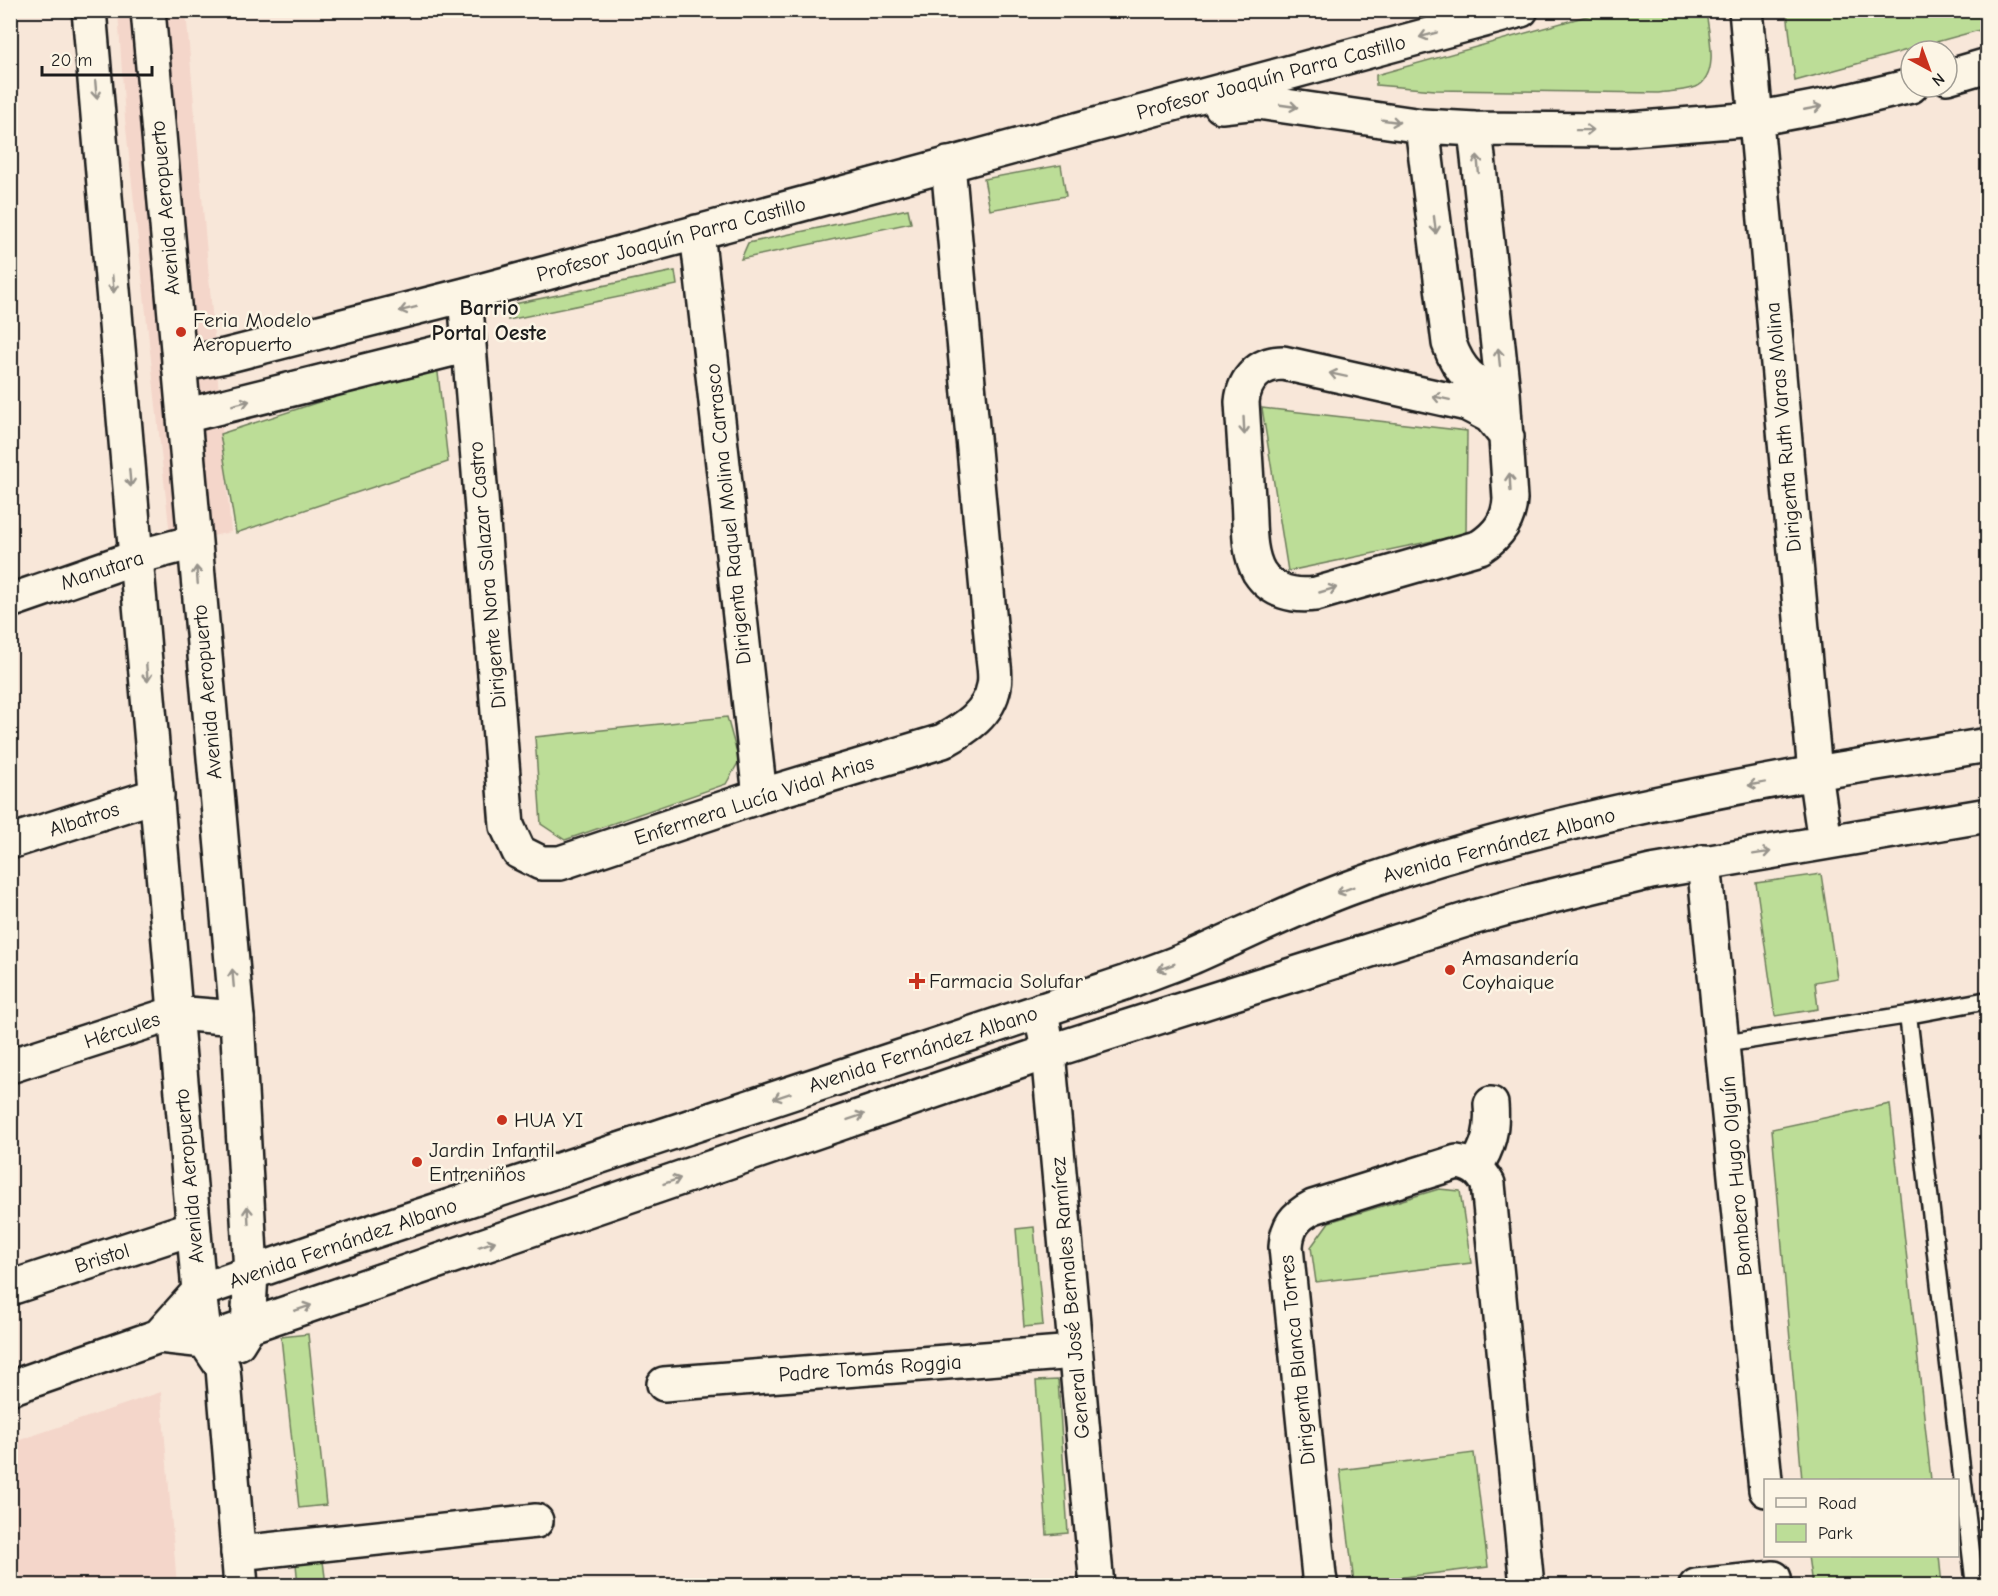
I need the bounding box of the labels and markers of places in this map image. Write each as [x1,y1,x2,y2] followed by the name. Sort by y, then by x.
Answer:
[193,308,311,356] place label: Feria Modelo Aeropuerto
[174,325,188,339] marker: Feria Modelo Aeropuerto
[1462,946,1579,994] place label: Amasandería Coyhaique
[1443,963,1457,977] marker: Amasandería Coyhaique
[929,969,1083,993] place label: Farmacia Solufar
[910,974,924,988] marker: Farmacia Solufar
[514,1108,583,1132] place label: HUA YI
[495,1113,509,1127] marker: HUA YI
[429,1138,555,1186] place label: Jardin Infantil Entreniños
[410,1155,424,1169] marker: Jardin Infantil Entreniños

